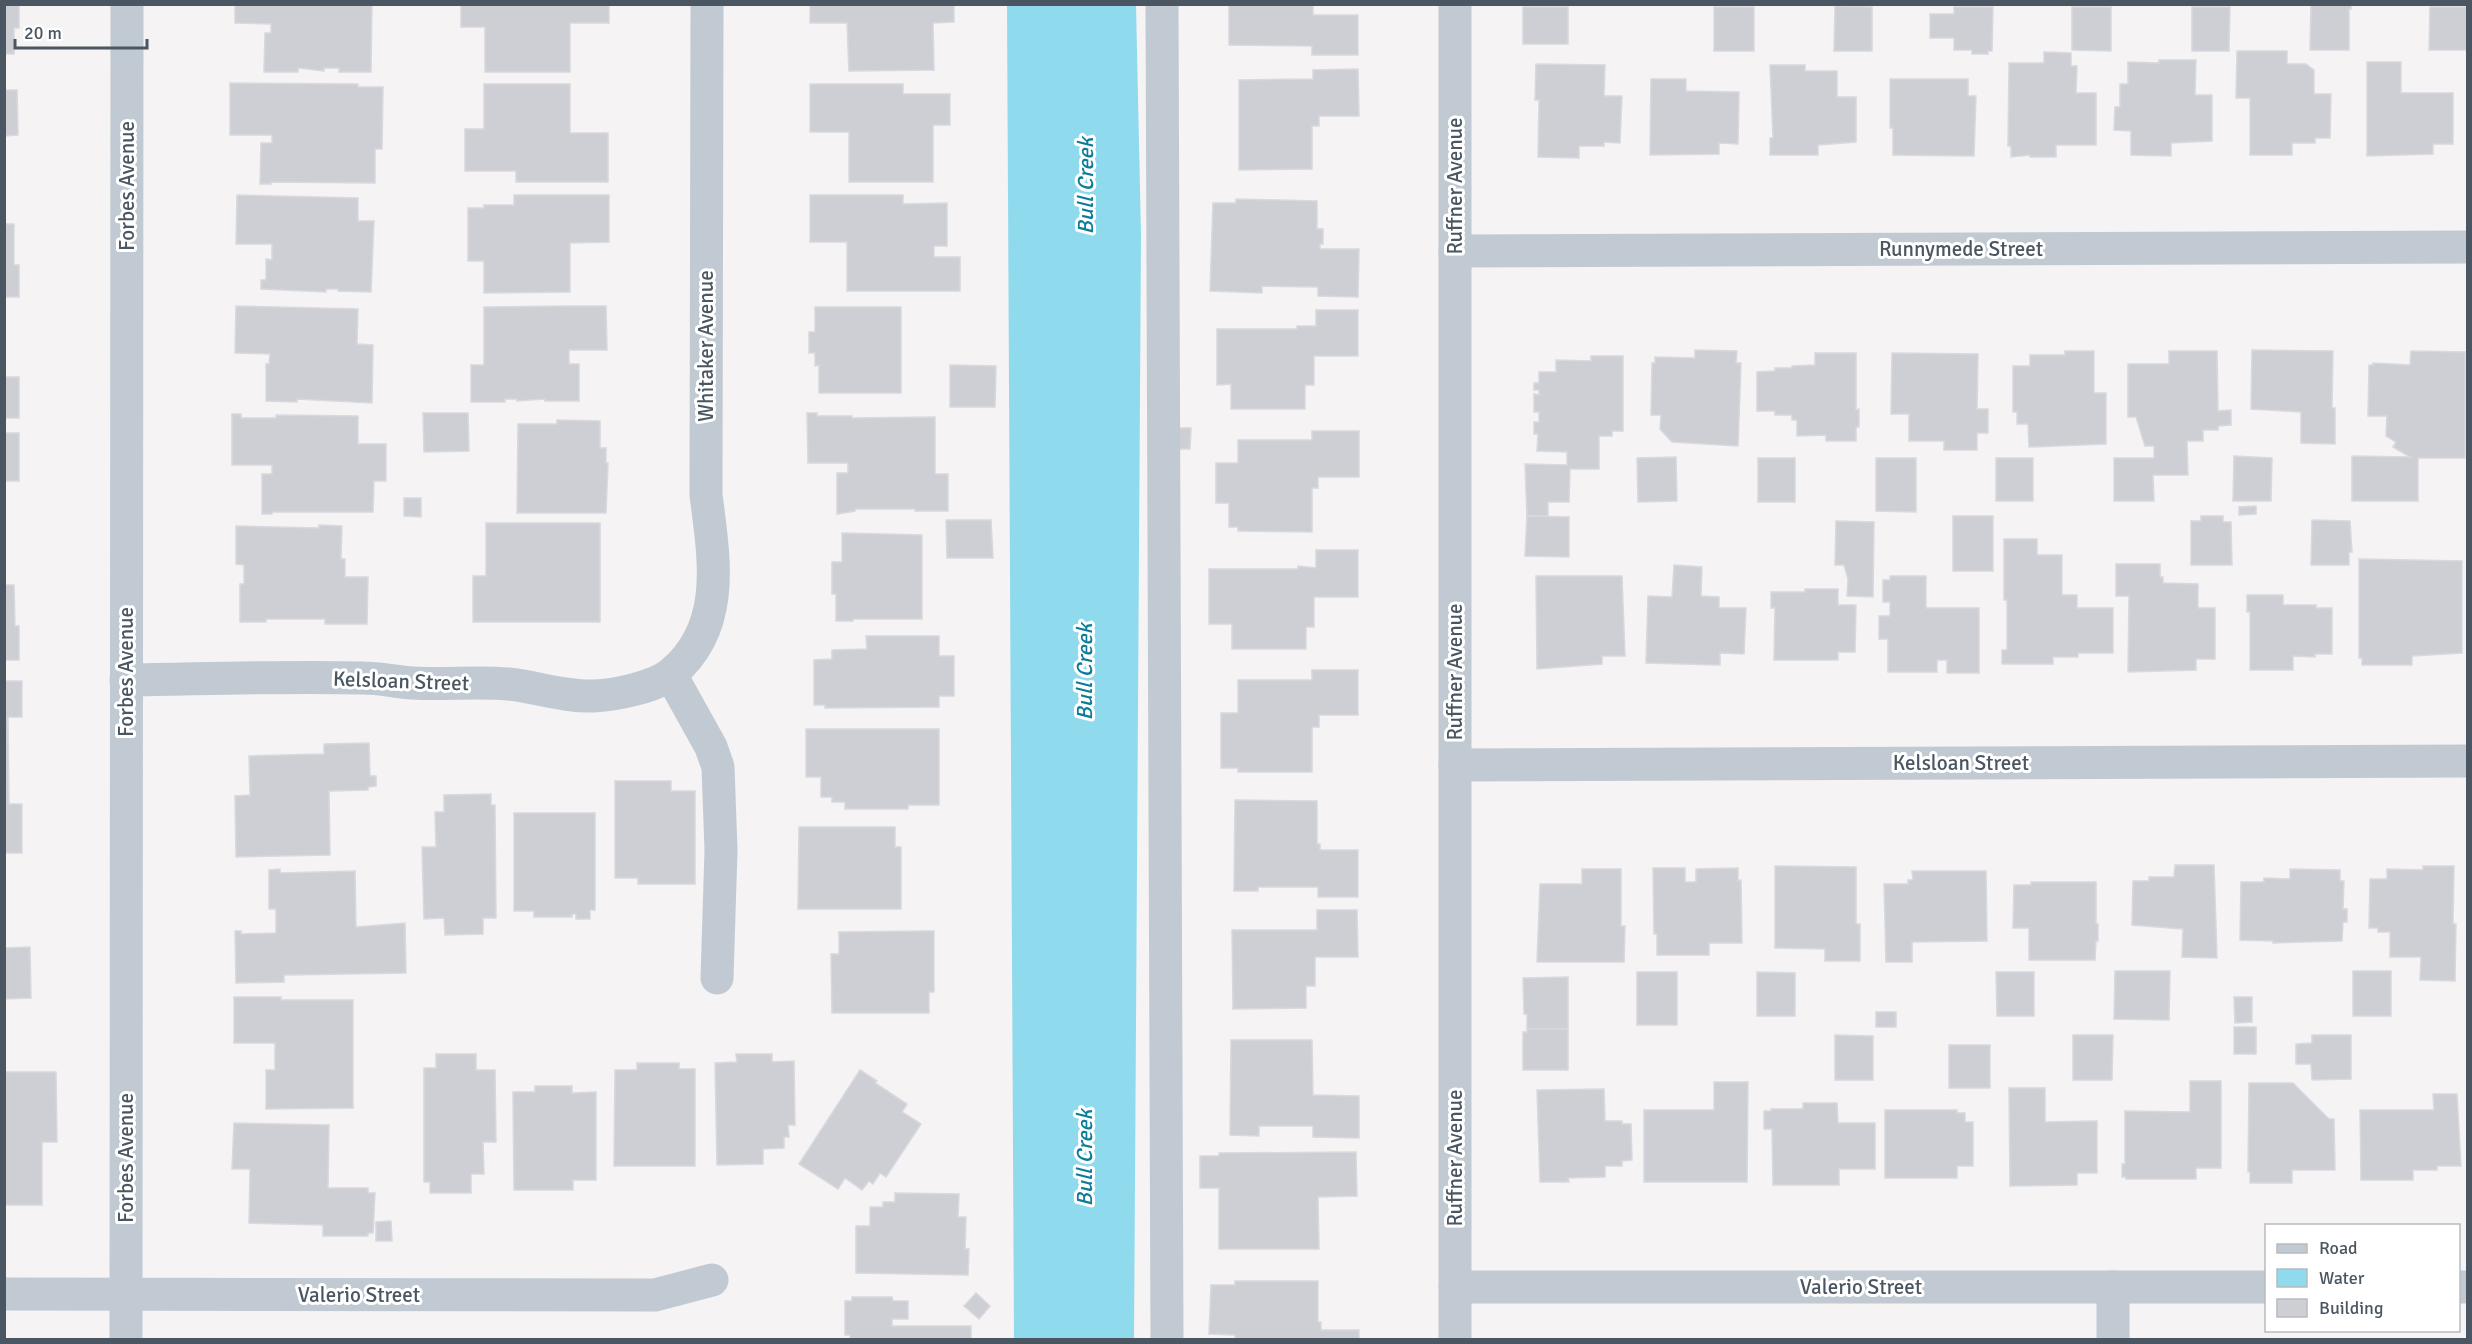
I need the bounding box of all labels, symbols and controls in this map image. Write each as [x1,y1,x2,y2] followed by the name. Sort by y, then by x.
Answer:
[15,12,147,50] scale bar
[24,22,62,44] text: 20 m
[1442,117,1468,255] street label: Ruffner Avenue
[114,121,140,251] street label: Forbes Avenue
[1072,136,1099,234] water label: Bull Creek
[1879,236,2043,262] street label: Runnymede Street
[693,270,719,422] street label: Whitaker Avenue
[1442,603,1468,741] street label: Ruffner Avenue
[113,607,139,737] street label: Forbes Avenue
[1071,622,1098,720] water label: Bull Creek
[332,666,470,696] street label: Kelsloan Street
[1893,750,2029,776] street label: Kelsloan Street
[1442,1089,1468,1227] street label: Ruffner Avenue
[113,1093,139,1223] street label: Forbes Avenue
[1071,1108,1098,1206] water label: Bull Creek
[2265,1224,2460,1332] legend
[2319,1237,2358,1259] text: Road
[2319,1267,2365,1289] text: Water
[1800,1274,1922,1300] street label: Valerio Street
[298,1282,420,1308] street label: Valerio Street
[2319,1297,2383,1319] text: Building

